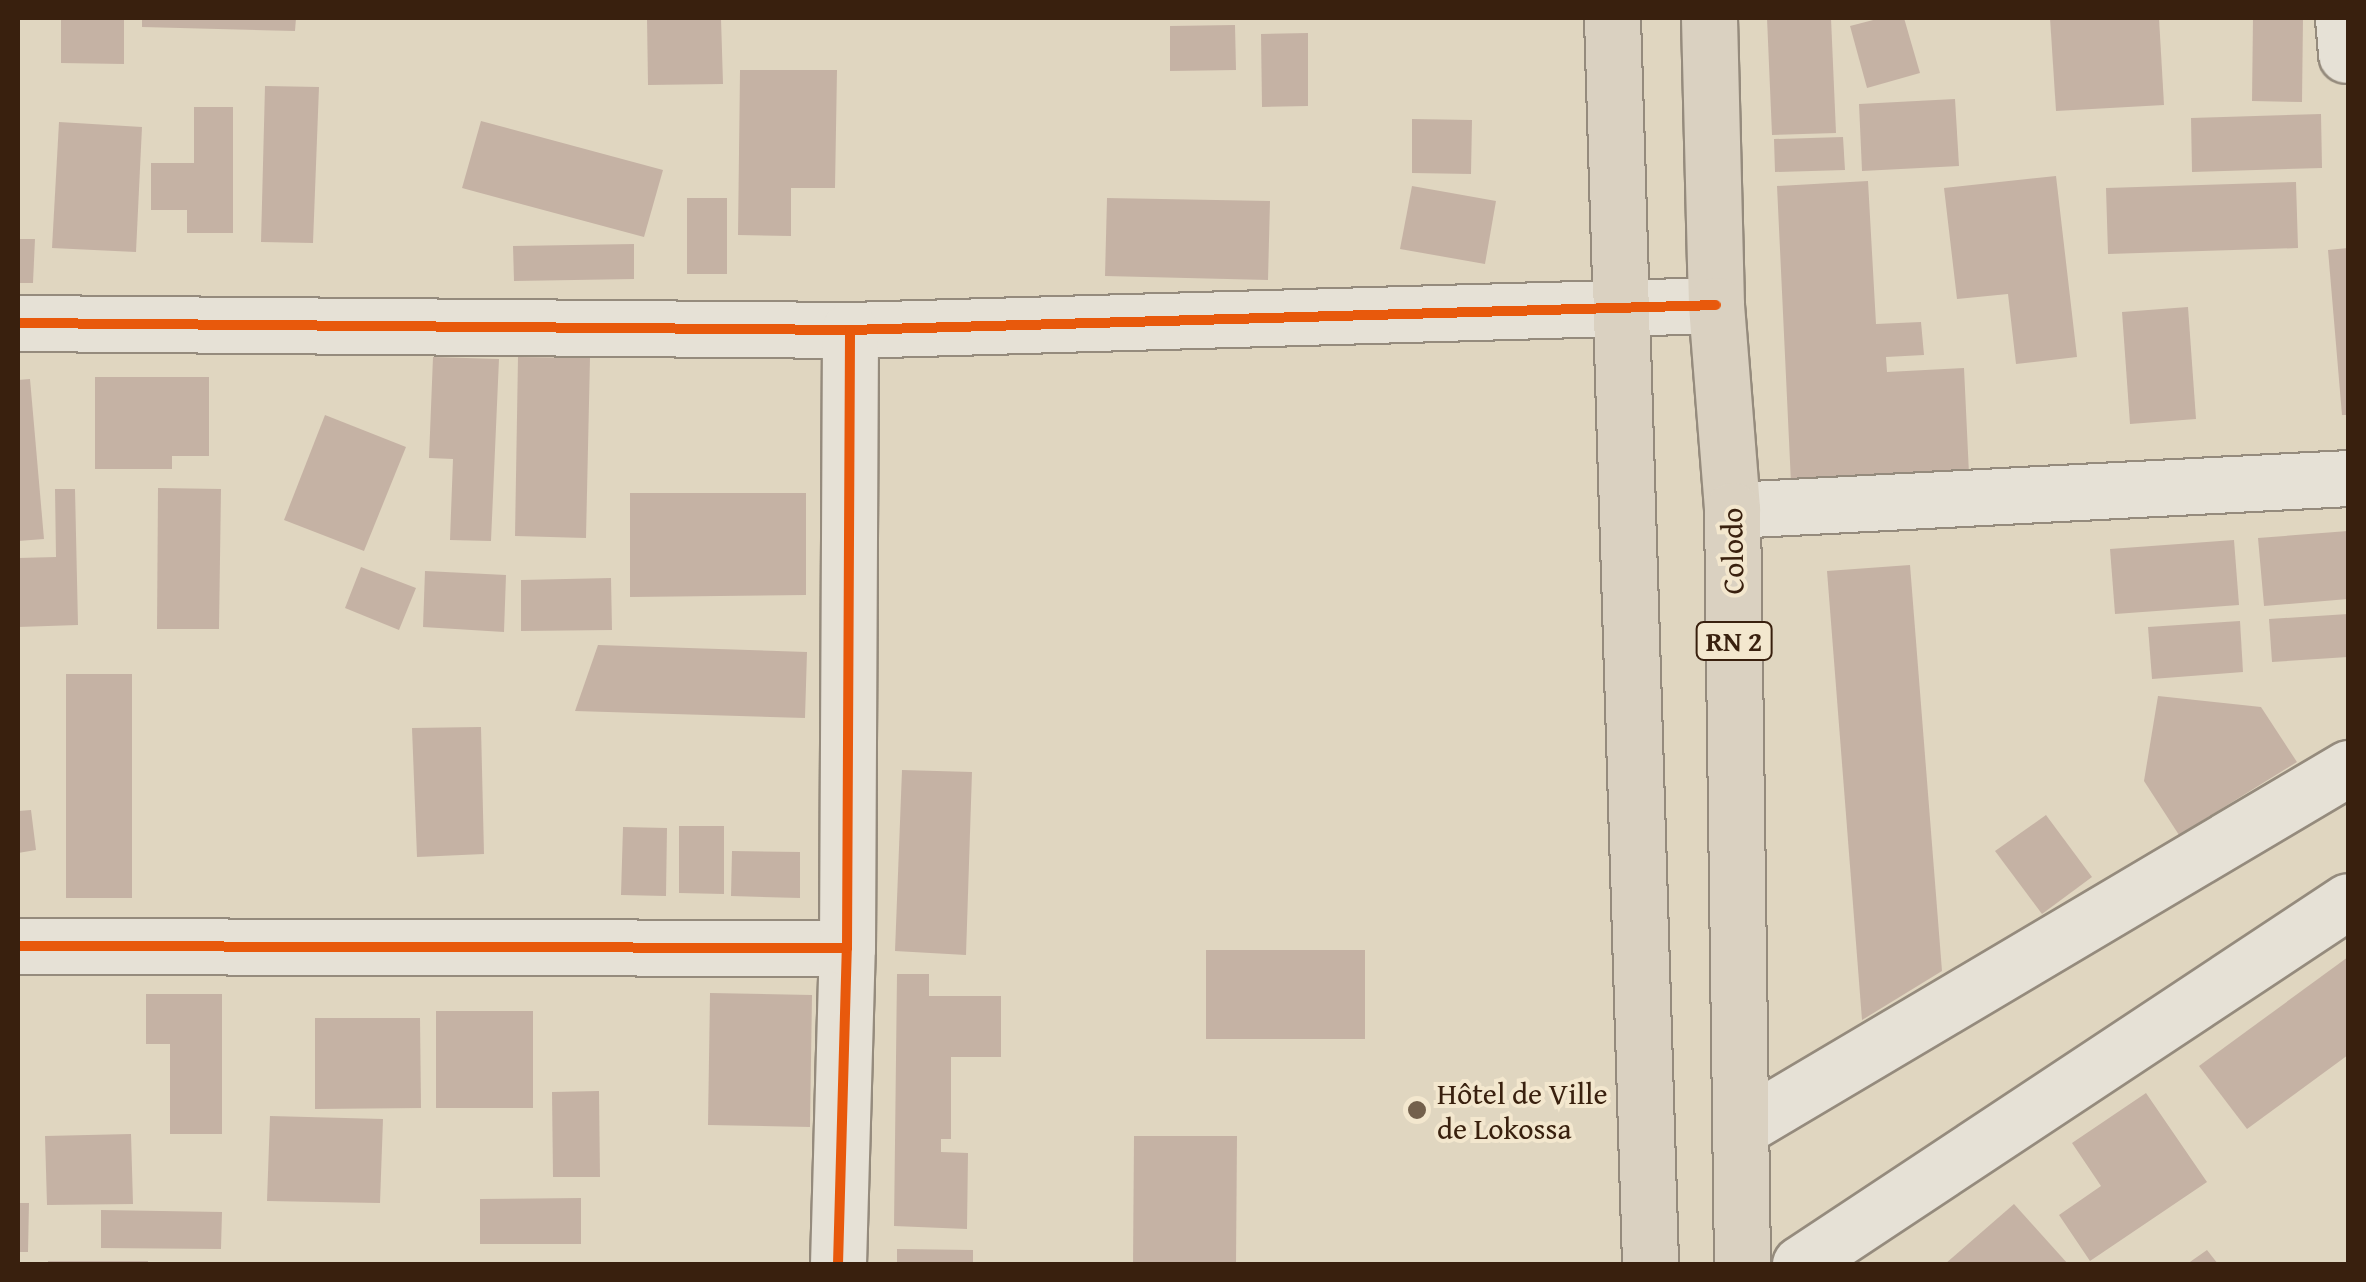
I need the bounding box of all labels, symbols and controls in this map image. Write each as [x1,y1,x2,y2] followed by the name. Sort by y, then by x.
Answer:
[1713,507,1751,595] street label: Colodo
[1694,618,1774,664] road number: RN 2
[1437,1075,1608,1146] place label: Hôtel de Ville de Lokossa
[1406,1099,1428,1121] marker: Hôtel de Ville de Lokossa

